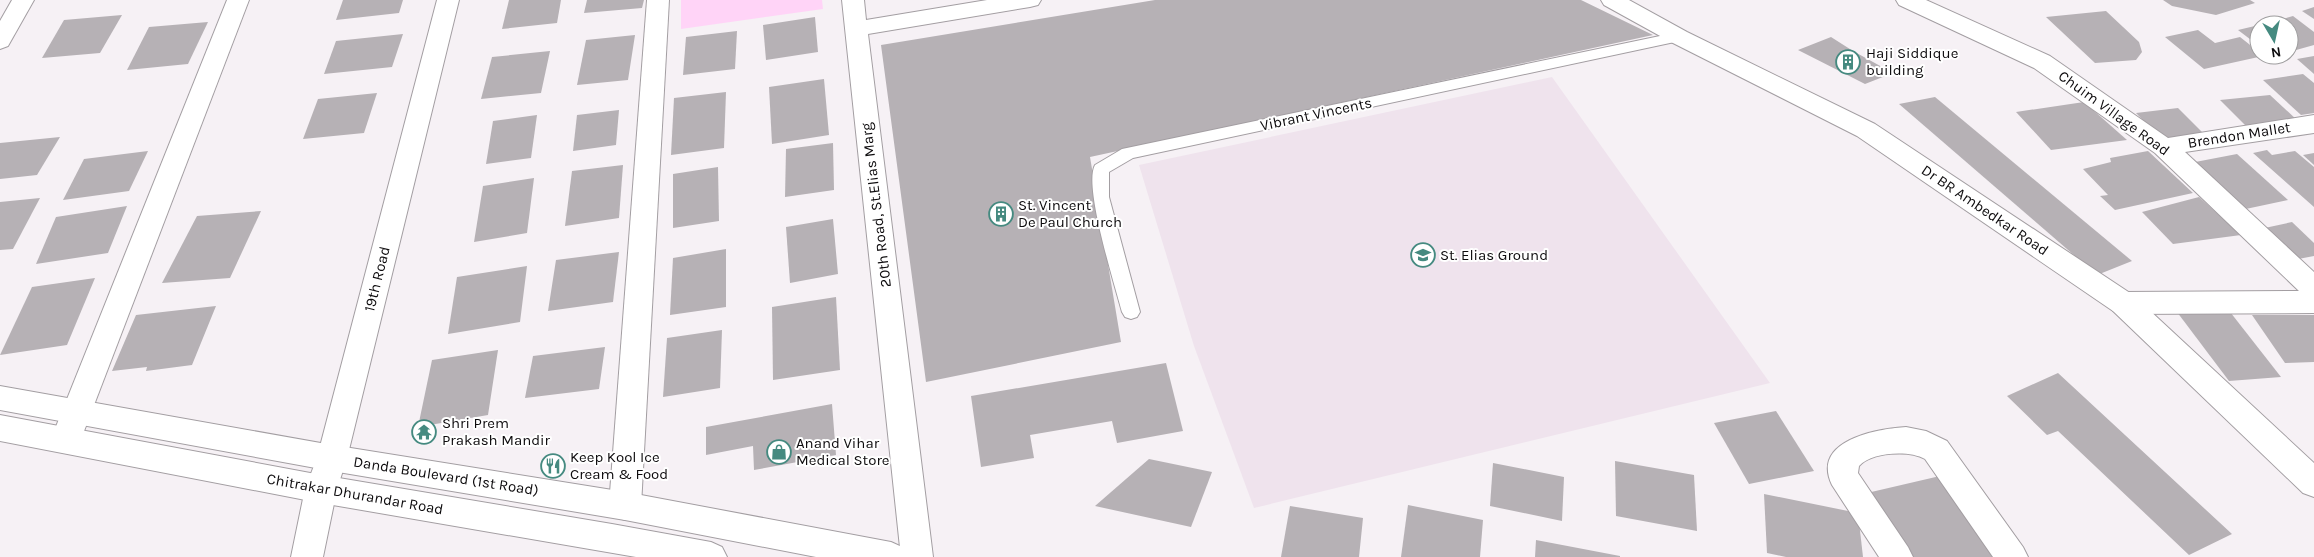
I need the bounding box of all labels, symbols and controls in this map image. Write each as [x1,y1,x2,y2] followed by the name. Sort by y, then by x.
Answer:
[2249,15,2299,65] north arrow
[2270,43,2282,62] text: N
[1866,44,1958,79] place label: Haji Siddique building
[1835,49,1861,75] building icon: Haji Siddique building
[2055,67,2173,159] street label: Chuim Village Road
[1259,93,1373,135] street label: Vibrant Vincents
[2186,118,2292,152] street label: Brendon Mallet
[857,121,895,288] street label: 20th Road, St.Elias Marg
[1918,161,2052,259] street label: Dr BR Ambedkar Road
[1018,196,1122,231] place label: St. Vincent De Paul Church
[988,201,1014,227] building icon: St. Vincent De Paul Church
[1410,242,1436,268] school or university icon: St. Elias Ground
[360,245,394,313] street label: 19th Road
[1440,246,1548,264] place label: St. Elias Ground
[442,414,551,449] place label: Shri Prem Prakash Mandir
[411,419,437,445] temple icon: Shri Prem Prakash Mandir
[796,434,890,469] place label: Anand Vihar Medical Store
[766,439,792,465] shop icon: Anand Vihar Medical Store
[570,448,668,483] place label: Keep Kool Ice Cream & Food
[352,452,540,500] street label: Danda Boulevard (1st Road)
[540,453,566,479] restaurant icon: Keep Kool Ice Cream & Food
[265,470,445,518] street label: Chitrakar Dhurandar Road

